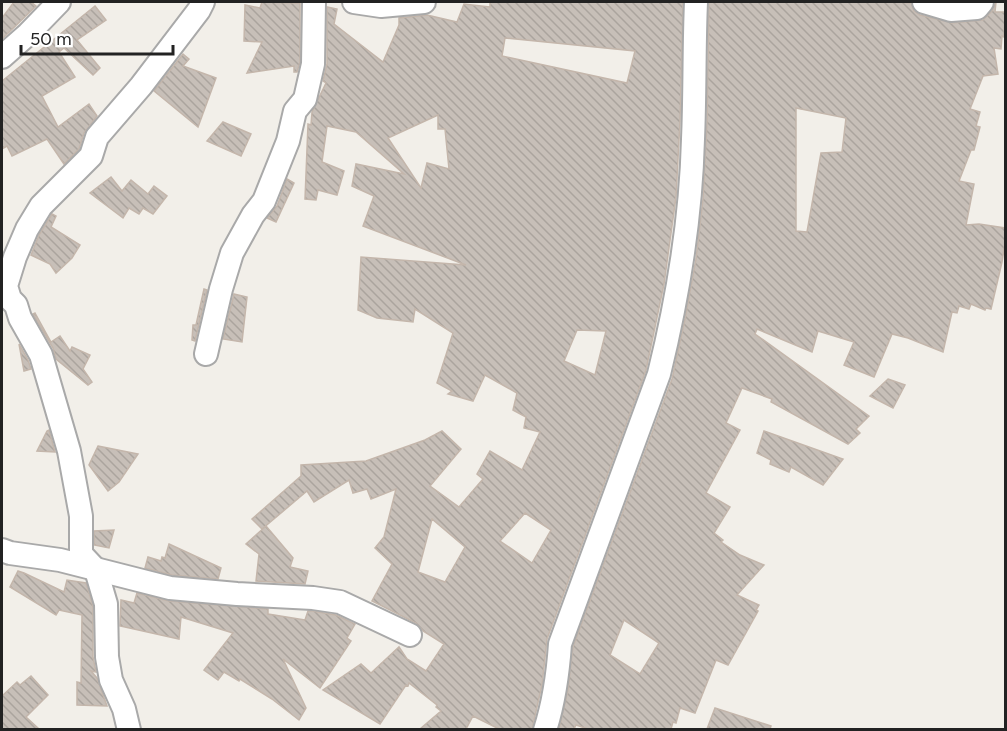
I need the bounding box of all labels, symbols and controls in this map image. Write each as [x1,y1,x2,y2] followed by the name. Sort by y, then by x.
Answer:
[21,18,172,56] scale bar
[30,28,72,50] text: 50 m

